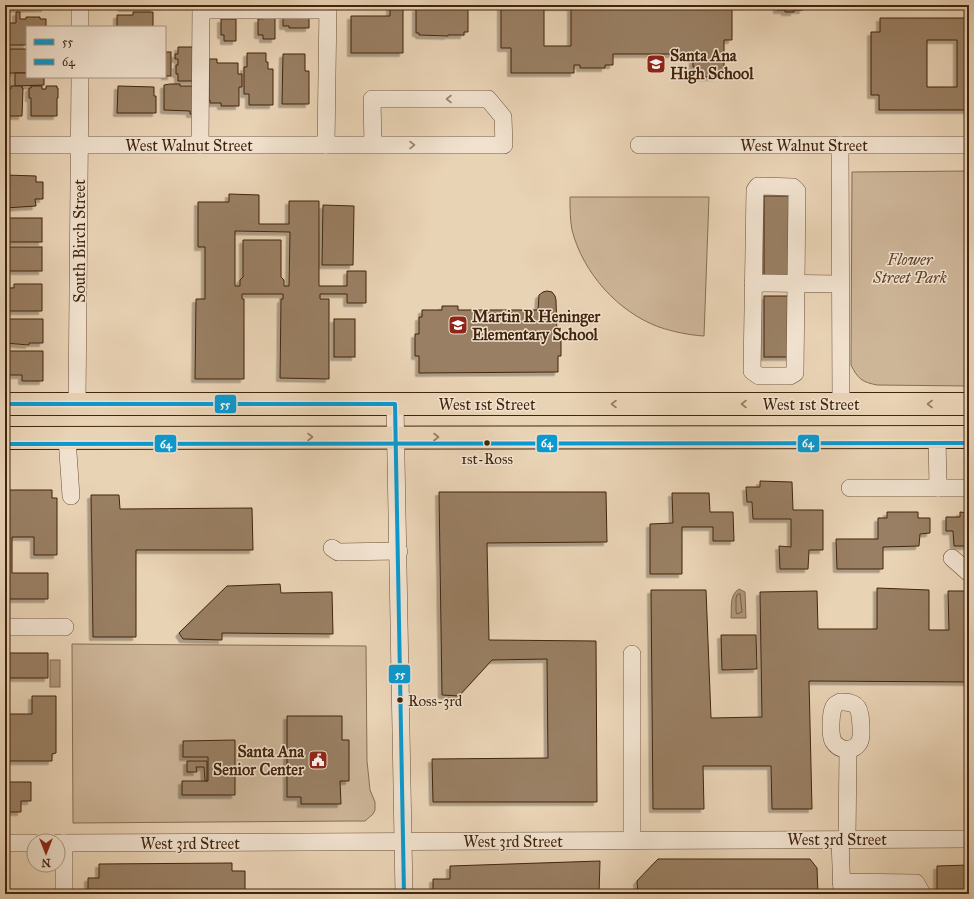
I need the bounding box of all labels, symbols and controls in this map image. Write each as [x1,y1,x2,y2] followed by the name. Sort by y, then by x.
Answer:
[26,26,166,78] legend
[62,35,74,49] text: 55
[670,46,754,84] place label: Santa Ana High School
[645,53,667,75] school or university icon: Santa Ana High School
[62,55,75,69] text: 64
[446,95,452,103] one-way arrow
[125,136,253,155] street label: West Walnut Street
[740,136,868,155] street label: West Walnut Street
[409,141,415,149] one-way arrow
[70,179,89,303] street label: South Birch Street
[872,250,947,287] park label: Flower Street Park
[472,307,601,345] place label: Martin R Heninger Elementary School
[447,314,469,336] school or university icon: Martin R Heninger Elementary School
[214,394,237,414] line badge: 55
[438,395,536,414] street label: West 1st Street
[762,395,860,414] street label: West 1st Street
[220,398,231,411] text: 55
[611,400,617,408] one-way arrow
[741,400,747,408] one-way arrow
[927,400,933,408] one-way arrow
[307,433,313,441] one-way arrow
[433,433,439,441] one-way arrow
[154,434,177,453] line badge: 64
[536,434,558,453] line badge: 64
[797,434,820,453] line badge: 64
[541,437,554,451] text: 64
[802,437,815,451] text: 64
[160,438,173,452] text: 64
[482,438,492,448] marker: 1st-Ross
[461,450,513,468] place label: 1st-Ross
[388,664,411,684] line badge: 55
[395,668,406,681] text: 55
[408,692,463,710] place label: Ross-3rd
[395,695,405,705] marker: Ross-3rd
[213,742,305,779] place label: Santa Ana Senior Center
[307,749,329,771] public building icon: Santa Ana Senior Center
[787,830,887,849] street label: West 3rd Street
[463,832,563,851] street label: West 3rd Street
[26,833,66,873] north arrow
[140,834,240,853] street label: West 3rd Street
[41,856,51,869] text: N

